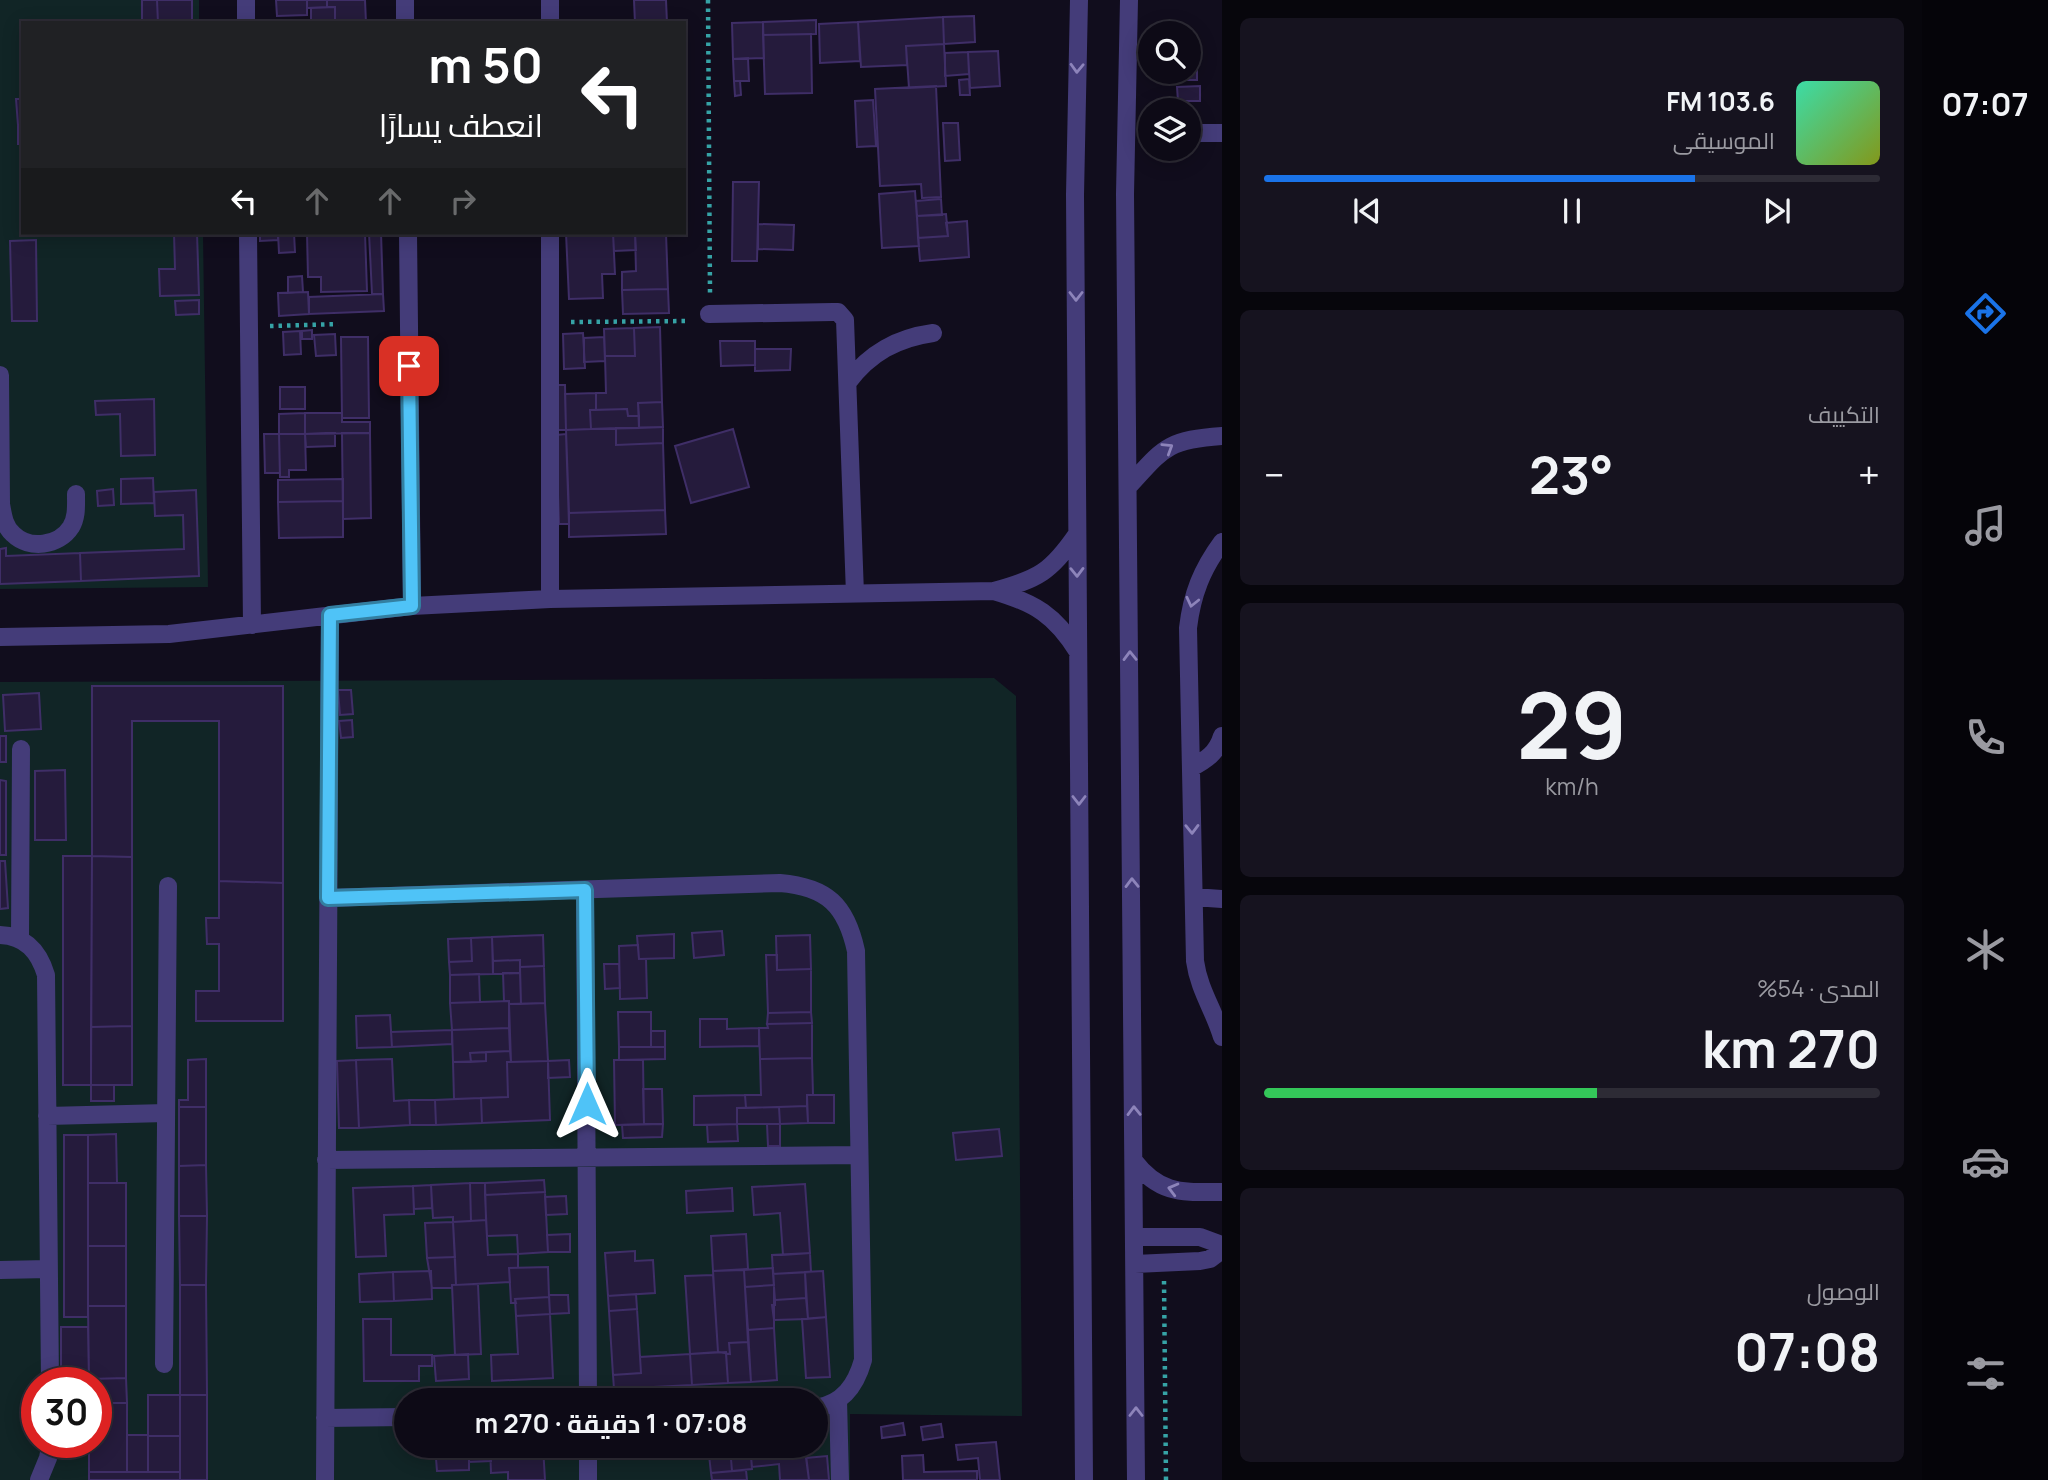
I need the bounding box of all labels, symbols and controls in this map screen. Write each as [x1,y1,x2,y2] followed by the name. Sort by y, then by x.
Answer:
[1138,21,1201,161] map controls
[1138,21,1201,84] button: search
[428,31,543,98] text: 50 m
[567,49,658,140] icon: left
[1069,63,1084,74] one-way arrow
[1941,82,2029,126] text: 07:07
[1666,83,1775,119] text: 103.6 FM
[1138,98,1201,161] button: layers
[379,103,543,147] text: انعطف يسارًا
[1673,124,1775,156] text: الموسيقى
[225,182,263,220] icon: left
[298,182,336,220] icon: ahead
[371,182,409,220] icon: ahead
[444,182,482,220] icon: right
[1348,192,1386,230] icon: previous
[1553,192,1591,230] icon: pause
[1758,192,1796,230] icon: next
[1961,289,2010,338] icon: directions
[1068,291,1084,301] one-way arrow
[379,336,439,396] pin
[390,347,428,385] icon: arrive
[1808,398,1880,430] text: التكييف
[1529,439,1614,510] text: 23°
[1160,444,1173,457] one-way arrow
[1264,448,1285,500] text: −
[1858,448,1880,500] text: +
[1961,501,2010,550] icon: music
[1069,567,1085,578] one-way arrow
[1186,596,1201,608] one-way arrow
[1122,650,1137,661] one-way arrow
[1517,662,1627,786] text: 29
[1961,713,2010,762] icon: phone
[1545,770,1599,802] text: km/h
[1071,795,1087,805] one-way arrow
[1185,824,1200,835] one-way arrow
[1124,878,1140,888] one-way arrow
[1961,925,2010,974] icon: climate
[1757,972,1880,1004] text: المدى · 54%
[1702,1013,1880,1084] text: 270 km
[550,1067,624,1141] position arrow
[1126,1105,1142,1116] one-way arrow
[1961,1137,2010,1186] icon: car
[1167,1183,1179,1197] one-way arrow
[1807,1275,1880,1307] text: الوصول
[1734,1316,1880,1387] text: 07:08
[1961,1349,2010,1398] icon: filters
[21,1367,112,1458] speed limit sign: 30
[475,1405,747,1441] text: 07:08 · 1 دقيقة · 270 m
[1128,1406,1144,1417] one-way arrow

